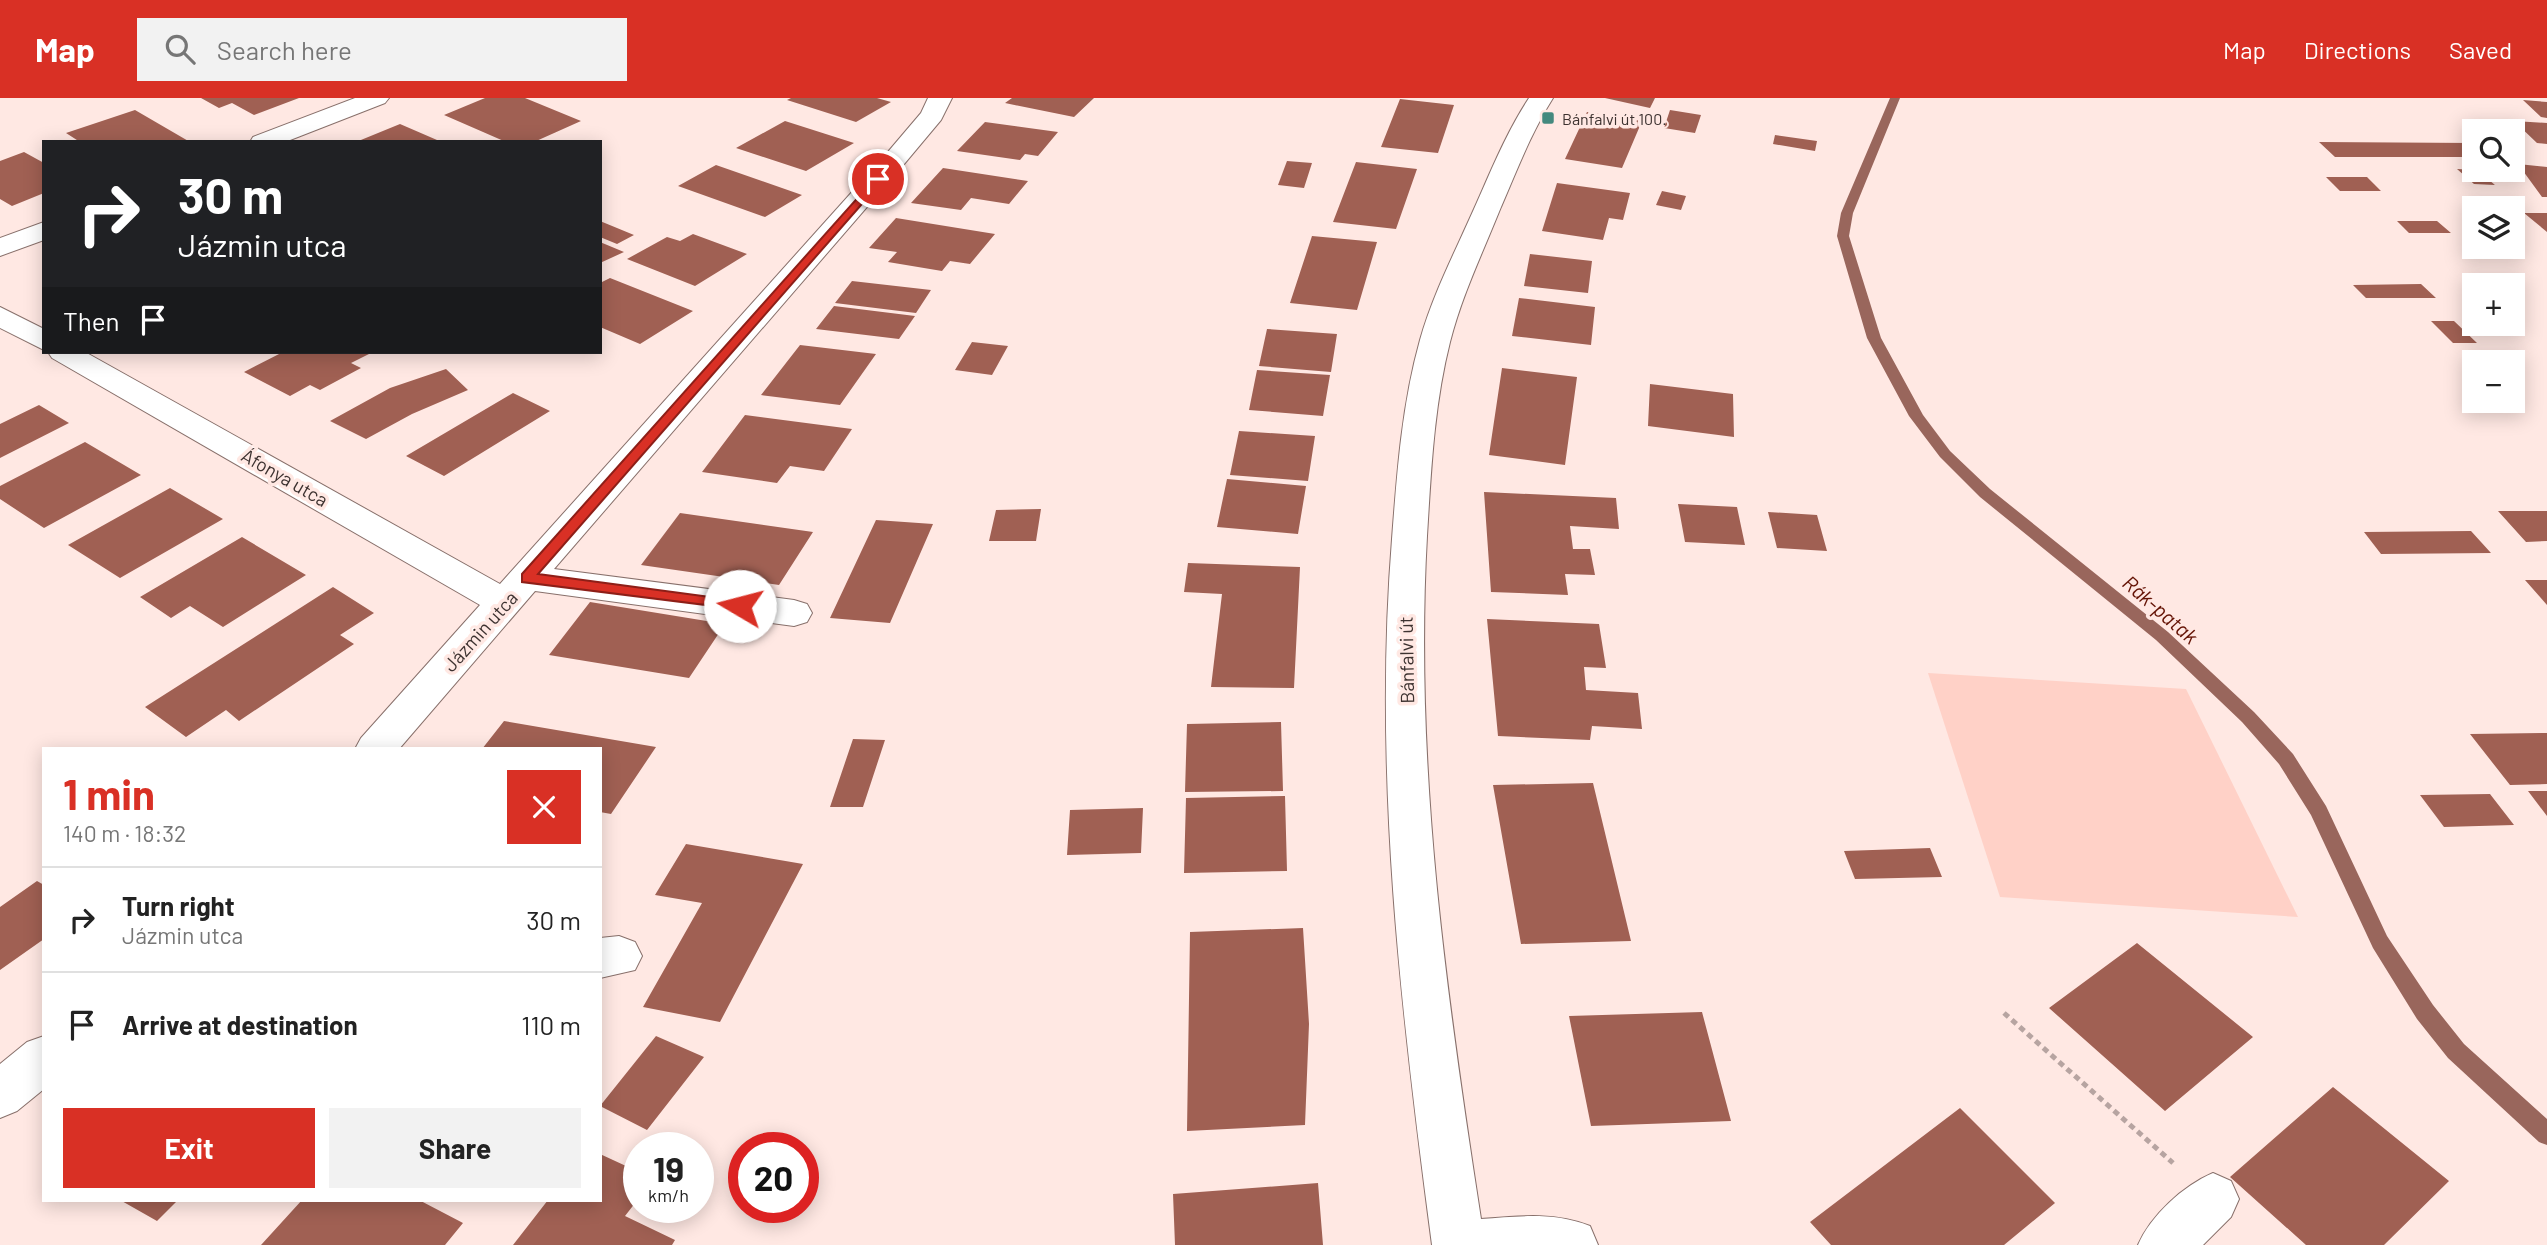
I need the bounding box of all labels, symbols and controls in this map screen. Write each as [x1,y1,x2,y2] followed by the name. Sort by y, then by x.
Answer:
[137,18,627,81] search box
[35,29,95,69] text: Map
[161,30,199,68] icon: search
[217,34,352,65] text: Search here
[2223,35,2266,64] text: Map
[2304,35,2411,64] text: Directions
[2449,35,2512,64] text: Saved
[1562,109,1667,128] place label: Bánfalvi út 100.
[1540,110,1556,126] marker: Bánfalvi út 100.
[2462,119,2525,413] map controls
[2462,119,2525,182] button: search
[848,149,908,209] pin
[859,160,897,198] icon: arrive
[178,165,283,224] text: 30 m
[63,168,154,259] icon: right
[2462,196,2525,259] button: layers
[178,225,347,263] text: Jázmin utca
[2462,273,2525,336] button: +
[134,301,172,339] icon: arrive
[63,305,120,336] text: Then
[2462,350,2525,413] button: −
[238,443,332,511] street label: Áfonya utca
[703,569,777,643] position arrow
[2118,569,2204,649] water label: Rák-patak
[438,586,522,676] street label: Jázmin utca
[1394,616,1418,704] street label: Bánfalvi út
[63,768,155,818] text: 1 min
[507,770,581,844] button: close
[63,819,186,847] text: 140 m · 18:32
[122,890,235,921] text: Turn right
[63,901,101,939] icon: right
[526,904,581,935] text: 30 m
[122,921,243,949] text: Jázmin utca
[63,1006,101,1044] icon: arrive
[122,1009,358,1040] text: Arrive at destination
[521,1009,581,1040] text: 110 m
[63,1108,315,1188] button: Exit
[329,1108,581,1188] button: Share
[728,1132,819,1223] speed limit sign: 20
[653,1147,684,1189] text: 19
[648,1184,689,1206] text: km/h

